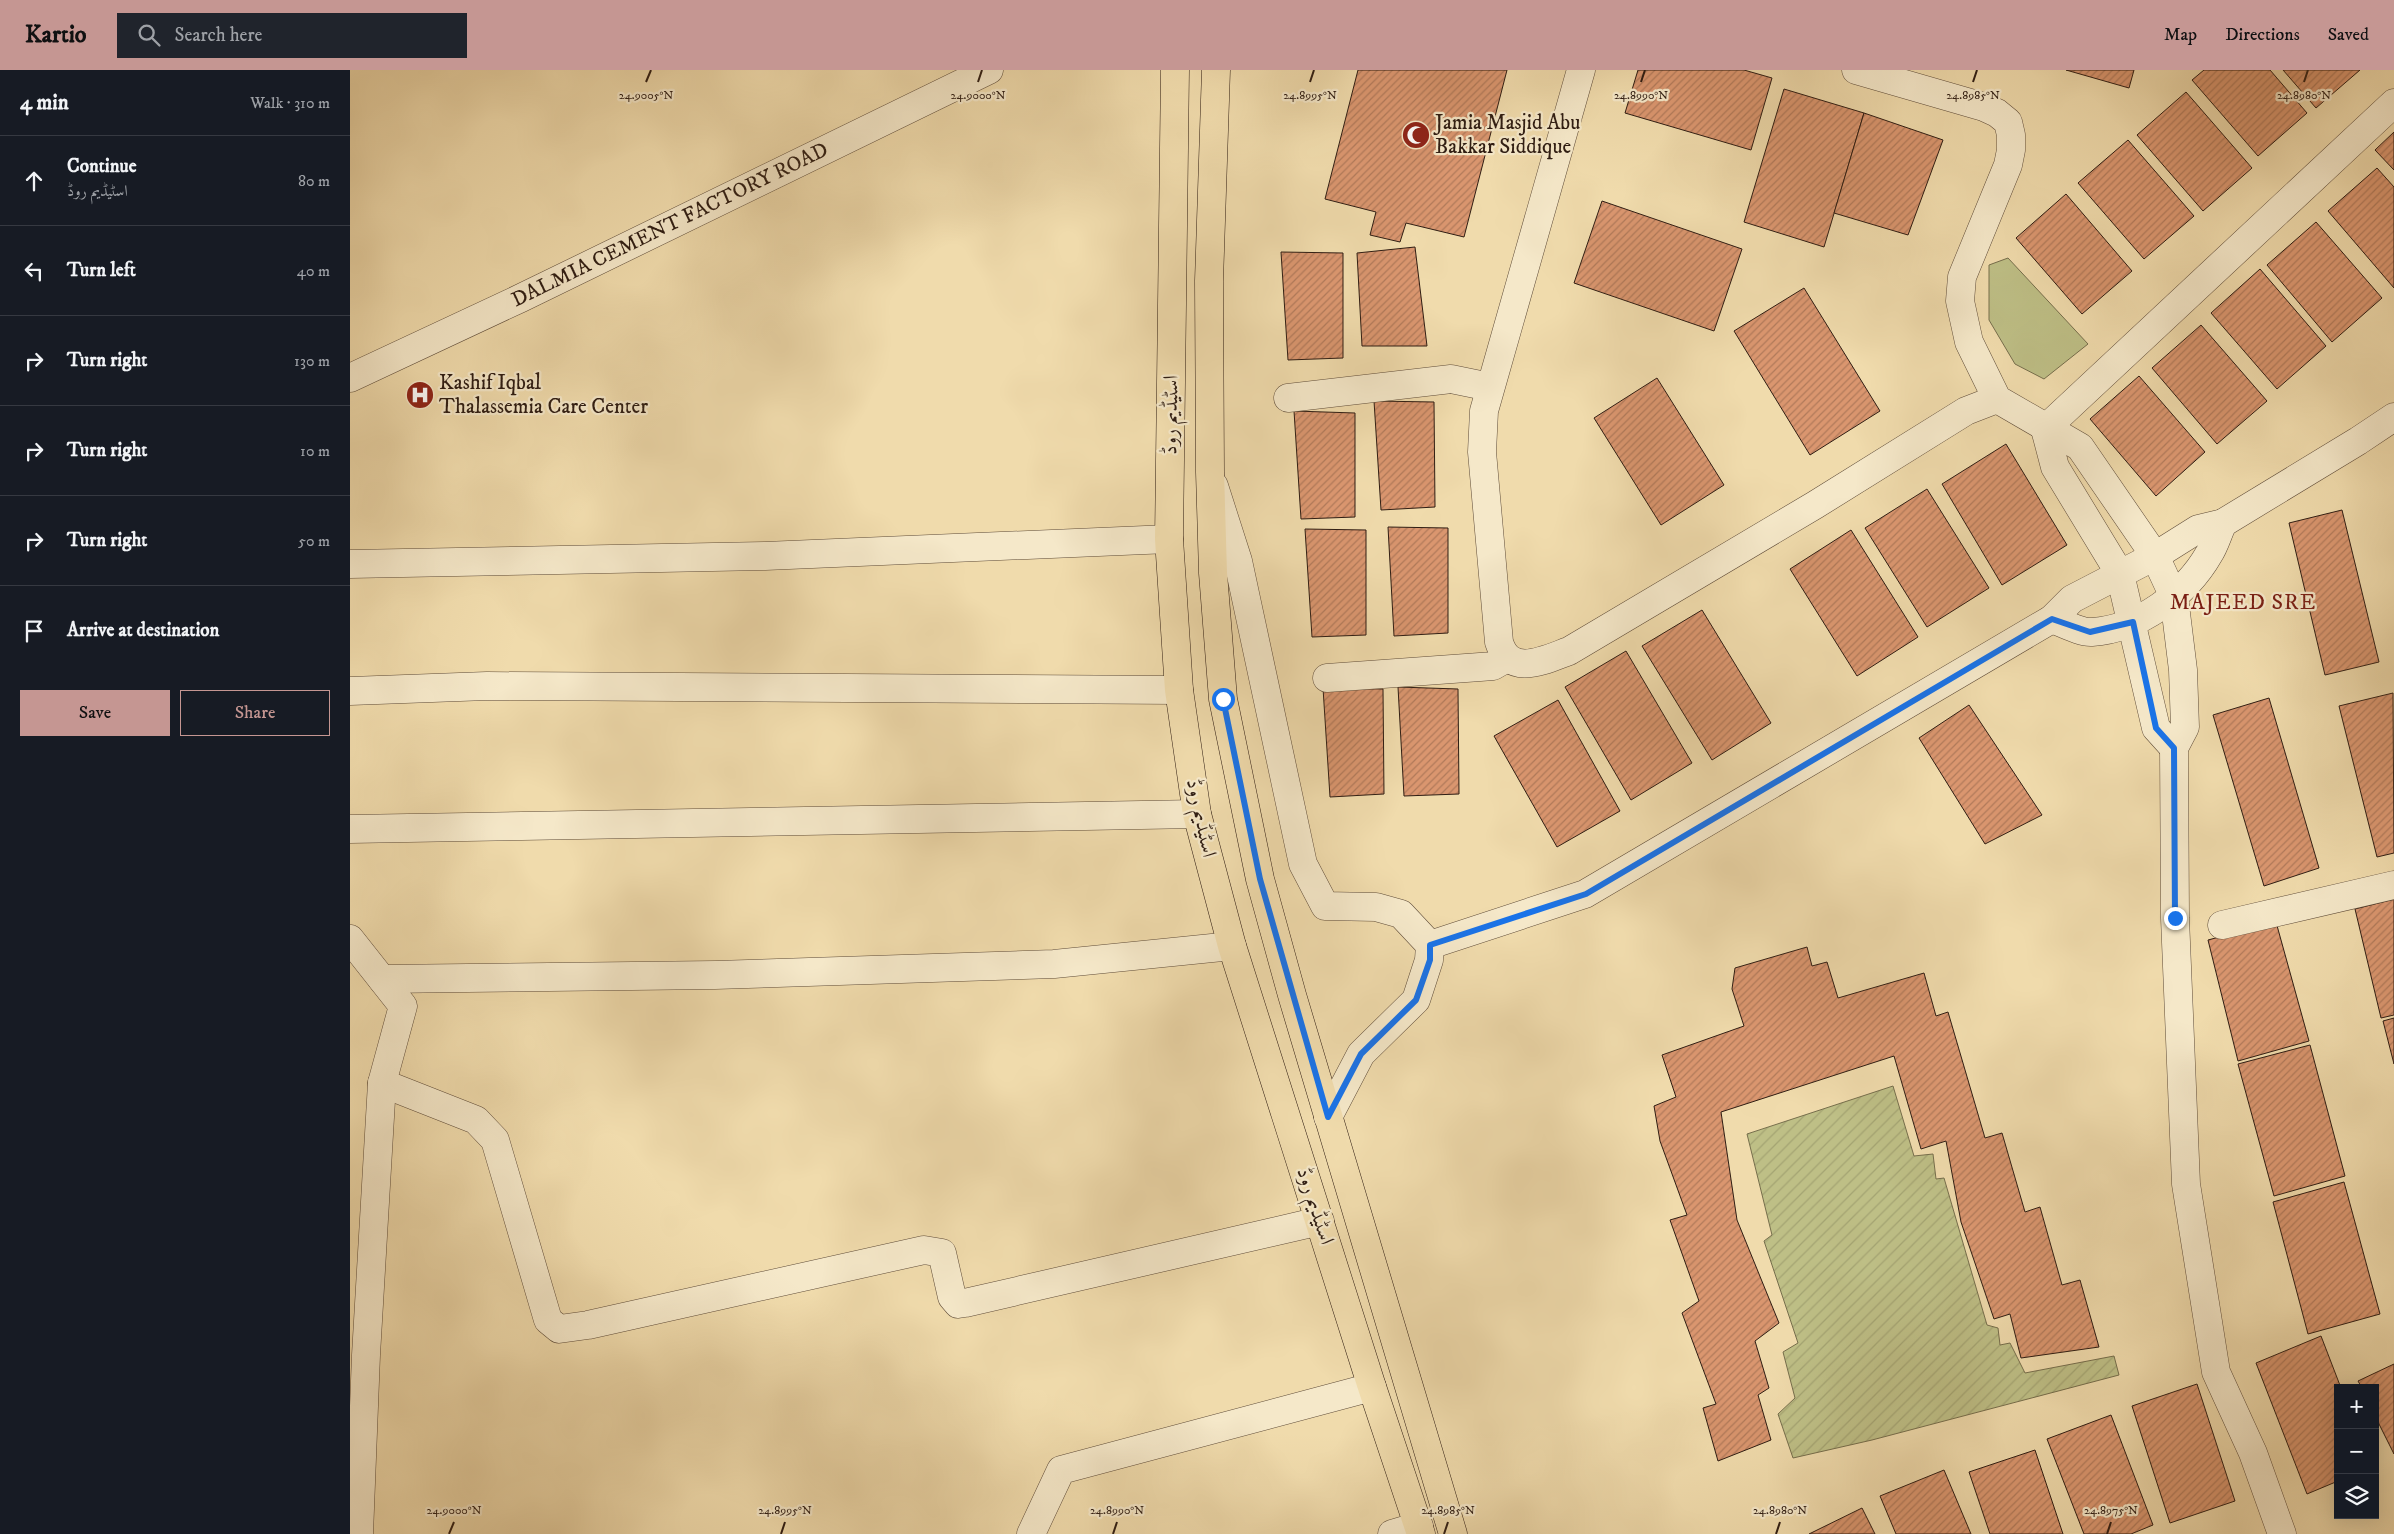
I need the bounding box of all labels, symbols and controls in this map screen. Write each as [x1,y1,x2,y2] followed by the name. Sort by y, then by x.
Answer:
[117,13,467,58] search box
[25,20,87,50] text: Kartio
[135,21,163,49] icon: search
[175,24,262,47] text: Search here
[2164,24,2197,46] text: Map
[2225,24,2300,46] text: Directions
[2328,24,2369,46] text: Saved
[619,88,673,103] text: 24.9005°N
[951,88,1006,103] text: 24.9000°N
[1283,88,1337,103] text: 24.8995°N
[1614,88,1668,103] text: 24.8990°N
[1946,88,2000,103] text: 24.8985°N
[2277,88,2331,103] text: 24.8980°N
[20,90,69,116] text: 4 min
[250,93,330,113] text: Walk · 310 m
[1433,110,1580,160] place label: Jamia Masjid Abu Bakkar Siddique
[1401,120,1431,150] mosque icon: Jamia Masjid Abu Bakkar Siddique
[507,137,833,313] street label: DALMIA CEMENT FACTORY ROAD
[67,155,137,178] text: Continue
[20,167,48,195] icon: ahead
[298,171,330,191] text: 80 m
[67,181,128,201] text: اسٹیڈیم روڈ
[20,257,48,285] icon: left
[67,259,136,282] text: Turn left
[297,261,330,281] text: 40 m
[20,347,48,375] icon: right
[67,349,147,372] text: Turn right
[294,351,330,371] text: 130 m
[439,370,648,420] place label: Kashif Iqbal Thalassemia Care Center
[1157,375,1189,455] street label: اسٹیڈیم روڈ
[405,380,435,410] hospital icon: Kashif Iqbal Thalassemia Care Center
[20,437,48,465] icon: right
[67,439,147,462] text: Turn right
[300,441,330,461] text: 10 m
[20,527,48,555] icon: right
[67,529,147,552] text: Turn right
[298,531,330,551] text: 50 m
[2170,589,2316,616] district label: MAJEED SRE
[20,617,48,645] icon: arrive
[67,619,219,642] text: Arrive at destination
[1212,688,1235,711] route start
[20,690,170,736] button: Save
[180,690,330,736] button: Share
[1176,776,1222,861] street label: اسٹیڈیم روڈ
[2164,907,2187,930] route end
[1286,1164,1340,1249] street label: اسٹیڈیم روڈ
[2334,1384,2379,1519] map controls
[2334,1384,2379,1429] button: +
[2334,1429,2379,1474] button: −
[2334,1474,2379,1519] button: layers
[427,1503,482,1518] text: 24.9000°N
[758,1503,812,1518] text: 24.8995°N
[1090,1503,1144,1518] text: 24.8990°N
[1421,1503,1475,1518] text: 24.8985°N
[1753,1503,1807,1518] text: 24.8980°N
[2084,1503,2138,1518] text: 24.8975°N

